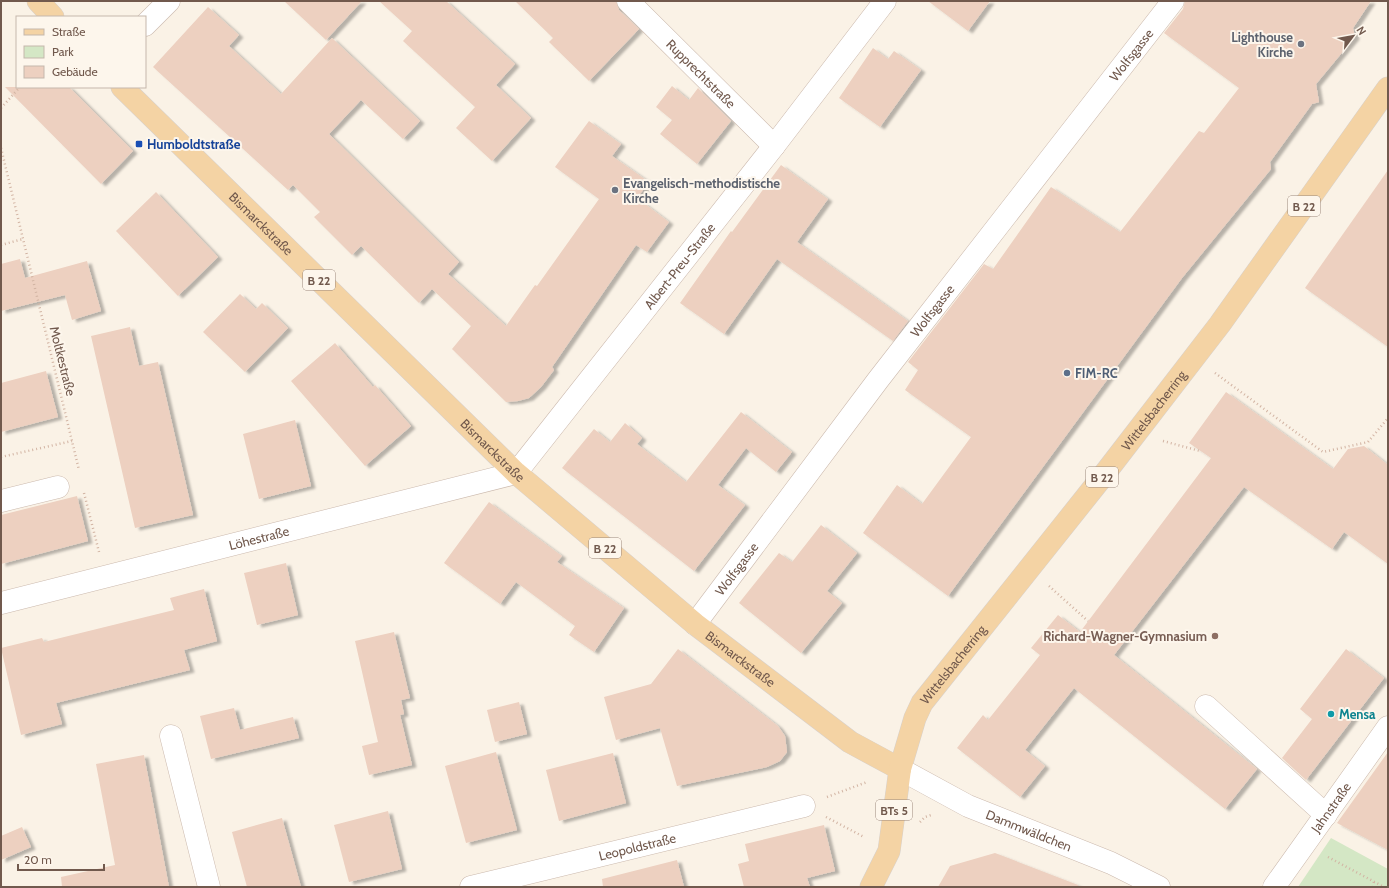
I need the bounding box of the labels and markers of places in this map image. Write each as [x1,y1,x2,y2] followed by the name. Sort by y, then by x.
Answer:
[1231,29,1293,60] place label: Lighthouse Kirche
[1296,39,1306,49] marker: Lighthouse Kirche
[147,136,241,152] place label: Humboldtstraße
[134,139,144,149] marker: Humboldtstraße
[623,175,780,206] place label: Evangelisch-methodistische Kirche
[610,185,620,195] marker: Evangelisch-methodistische Kirche
[1075,365,1118,381] place label: FIM-RC
[1062,368,1072,378] marker: FIM-RC
[1043,628,1207,644] place label: Richard-Wagner-Gymnasium
[1210,631,1220,641] marker: Richard-Wagner-Gymnasium
[1339,706,1376,722] place label: Mensa
[1326,709,1336,719] marker: Mensa

